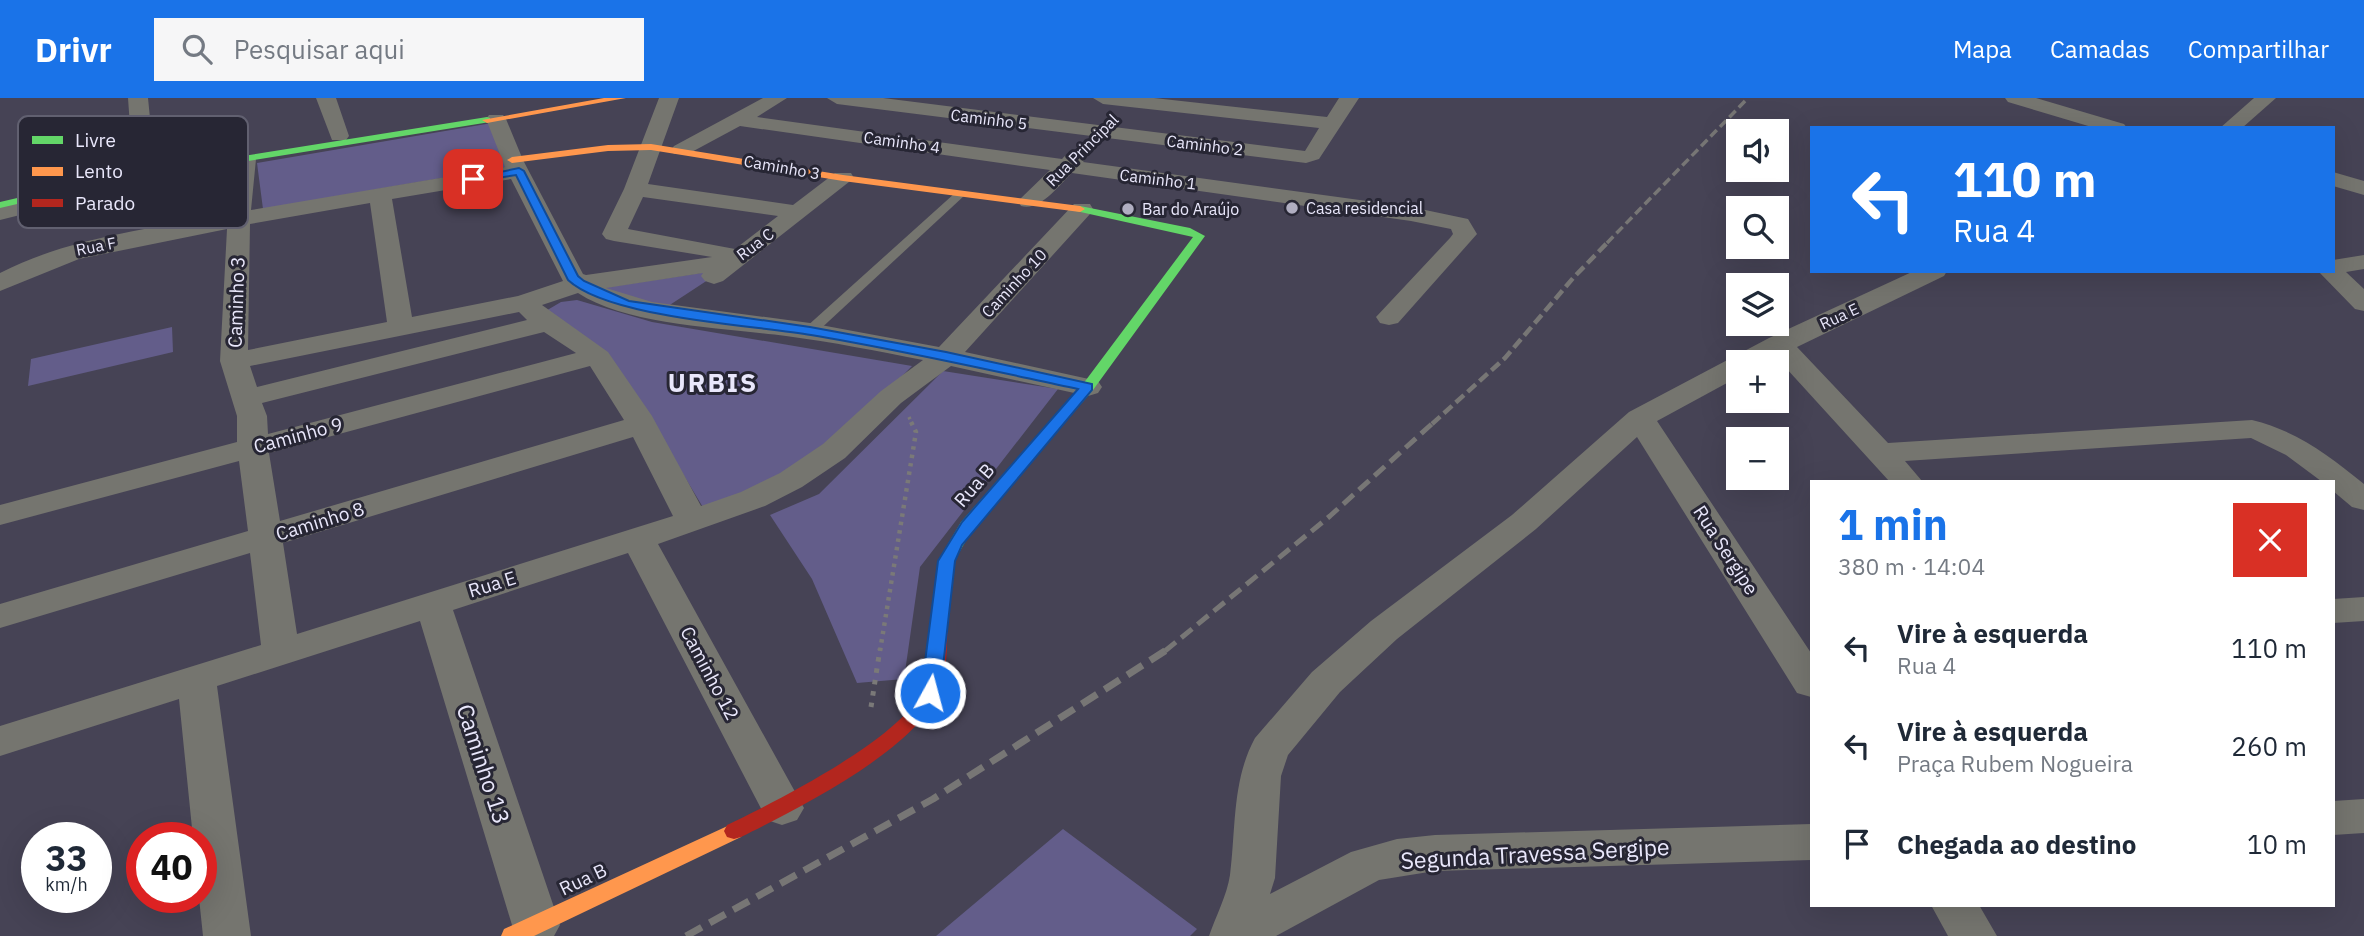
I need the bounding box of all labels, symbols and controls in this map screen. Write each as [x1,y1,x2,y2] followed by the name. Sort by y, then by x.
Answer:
[154,18,644,81] search box
[35,28,112,71] text: Drivr
[178,30,216,68] icon: search
[234,32,405,66] text: Pesquisar aqui
[1953,33,2012,65] text: Mapa
[2050,33,2150,65] text: Camadas
[2188,33,2329,65] text: Compartilhar
[950,104,1028,134] street label: Caminho 5
[1042,110,1122,190] street label: Rua Principal
[18,116,248,228] legend
[1726,119,1789,490] map controls
[1726,119,1789,182] button: sound
[862,127,942,157] street label: Caminho 4
[75,128,116,152] text: Livre
[1166,130,1244,160] street label: Caminho 2
[1953,147,2097,210] text: 110 m
[443,149,503,209] pin
[742,150,822,184] street label: Caminho 3
[1838,154,1929,245] icon: left
[75,159,123,183] text: Lento
[454,160,492,198] icon: arrive
[1119,164,1197,194] street label: Caminho 1
[75,191,135,215] text: Parado
[1726,196,1789,259] button: search
[1306,198,1423,218] place label: Casa residencial
[1142,199,1239,219] place label: Bar do Araújo
[1284,200,1300,216] marker: Casa residencial
[1120,201,1136,217] marker: Bar do Araújo
[1953,209,2036,251] text: Rua 4
[732,223,778,265] street label: Rua C
[74,232,118,260] street label: Rua F
[977,245,1051,321] street label: Caminho 10
[222,256,250,348] street label: Caminho 3
[1726,273,1789,336] button: layers
[1816,298,1862,334] street label: Rua E
[1726,350,1789,413] button: +
[668,365,758,399] district label: URBIS
[251,412,345,458] street label: Caminho 9
[1726,427,1789,490] button: −
[949,458,999,512] street label: Rua B
[273,496,367,546] street label: Caminho 8
[1838,497,1948,552] text: 1 min
[1688,501,1764,599] street label: Rua Sergipe
[2233,503,2307,577] button: close
[1838,551,1985,581] text: 380 m · 14:04
[465,565,519,603] street label: Rua E
[1897,616,2088,650] text: Vire à esquerda
[675,622,745,724] street label: Caminho 12
[1838,629,1876,667] icon: left
[2231,631,2307,665] text: 110 m
[1897,650,1956,680] text: Rua 4
[893,656,967,730] position arrow
[451,700,517,828] street label: Caminho 13
[1897,714,2088,748] text: Vire à esquerda
[1838,727,1876,765] icon: left
[2231,729,2307,763] text: 260 m
[1897,748,2133,778] text: Praça Rubem Nogueira
[126,822,217,913] speed limit sign: 40
[1838,825,1876,863] icon: arrive
[1897,827,2136,861] text: Chegada ao destino
[2247,827,2307,861] text: 10 m
[1400,831,1670,875] street label: Segunda Travessa Sergipe
[45,835,88,881] text: 33
[555,858,611,900] street label: Rua B
[45,873,88,896] text: km/h

